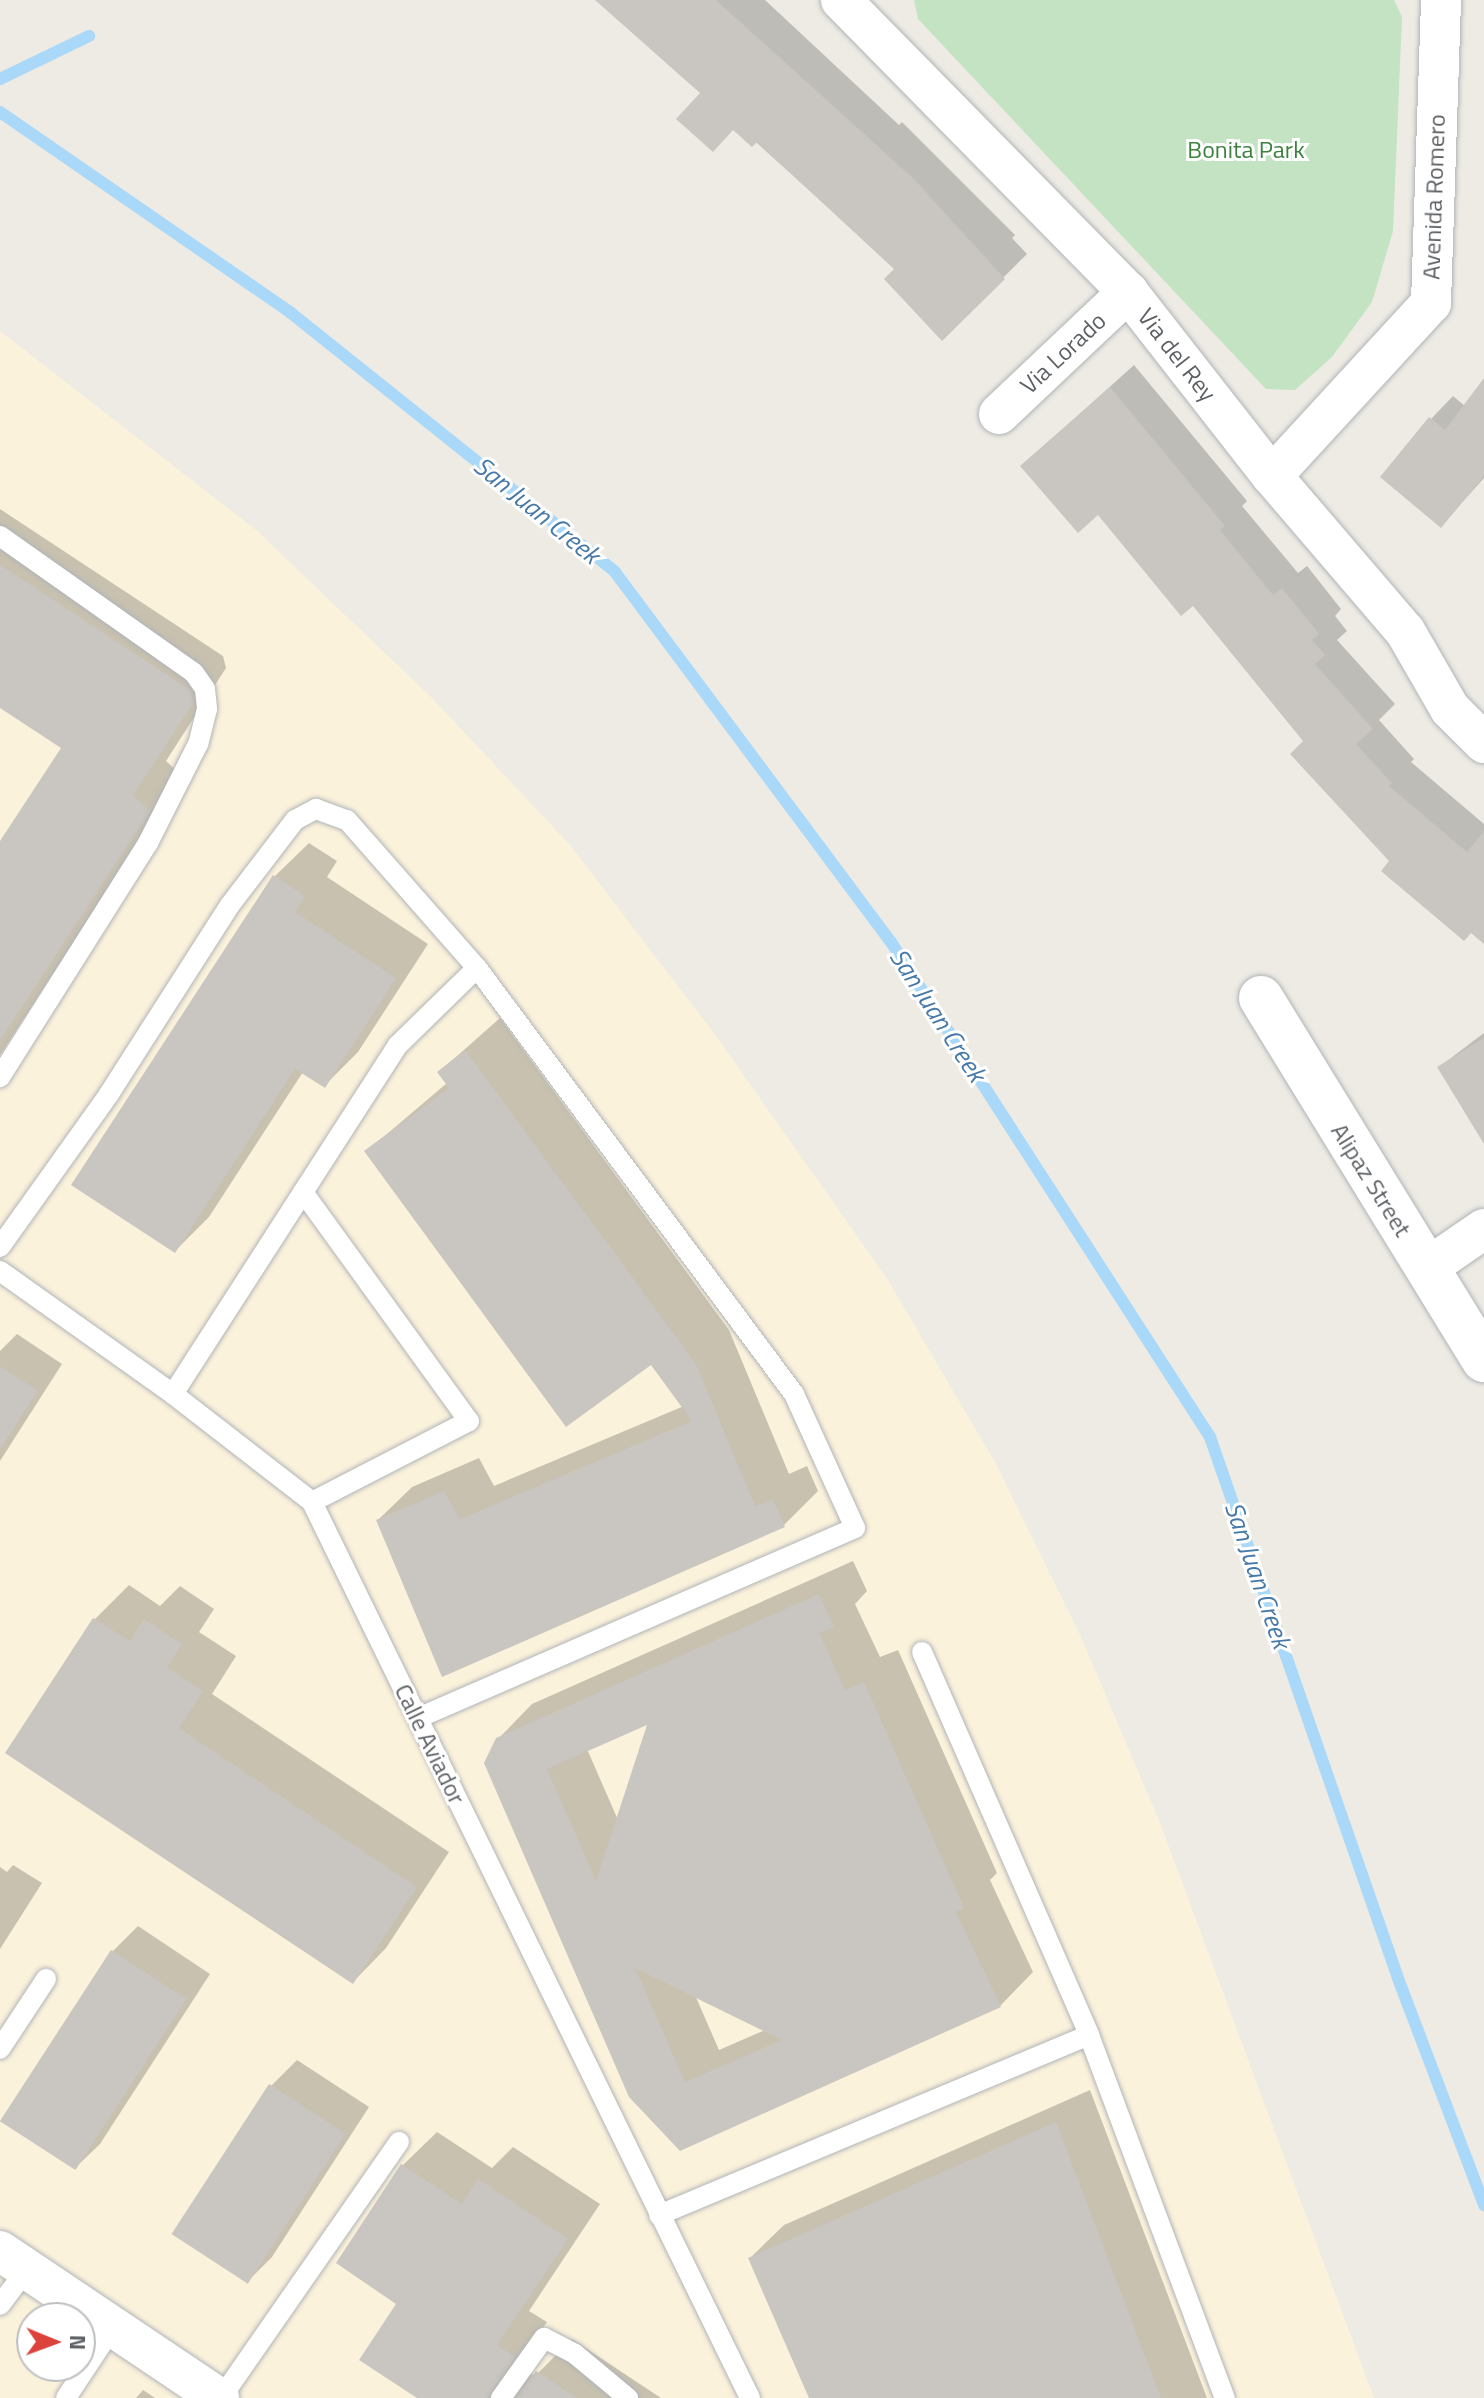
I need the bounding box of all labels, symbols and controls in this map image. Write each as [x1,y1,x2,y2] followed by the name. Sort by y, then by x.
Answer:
[1417,114,1451,280] street label: Avenida Romero
[1187,136,1305,164] park label: Bonita Park
[1132,303,1222,407] street label: Via del Rey
[1014,306,1112,400] street label: Via Lorado
[468,450,606,570] water label: San Juan Creek
[883,942,993,1088] water label: San Juan Creek
[1325,1118,1417,1242] street label: Alipaz Street
[1218,1498,1298,1652] water label: San Juan Creek
[389,1679,471,1809] street label: Calle Aviador
[16,2302,96,2382] north arrow
[61,2334,95,2350] text: N

